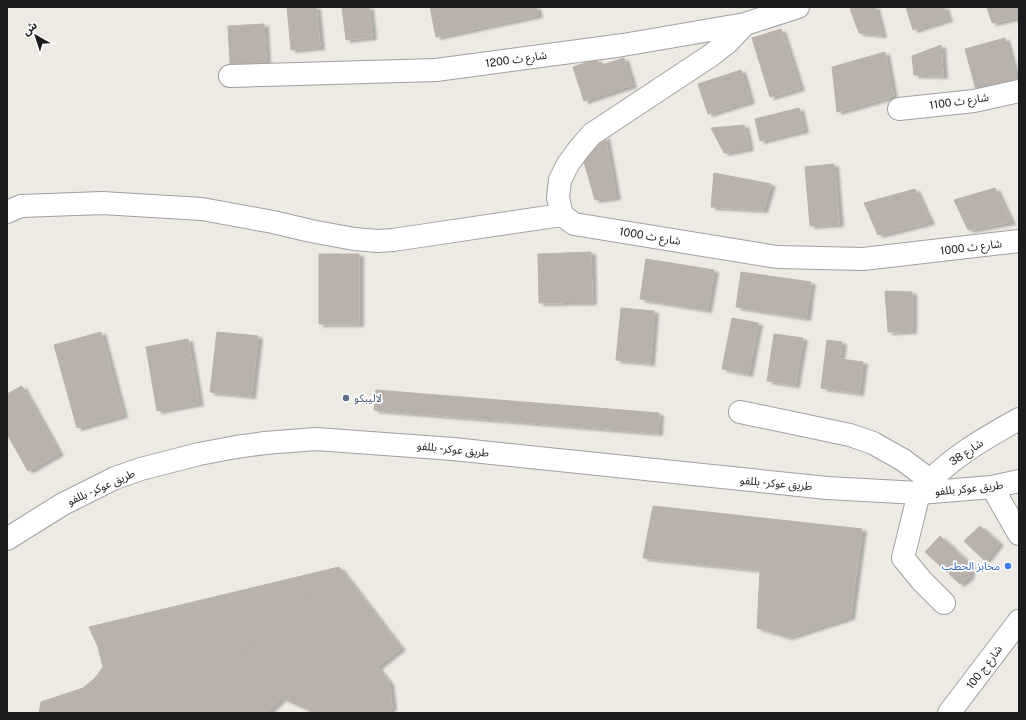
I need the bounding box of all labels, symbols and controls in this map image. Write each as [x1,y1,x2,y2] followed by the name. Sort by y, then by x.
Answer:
[16,16,56,56] north arrow
[20,19,40,38] text: ش
[484,49,548,71] street label: شارع ث 1200
[928,91,990,113] street label: شارع ث 1100
[618,225,682,249] street label: شارع ث 1000
[939,237,1003,259] street label: شارع ث 1000
[354,392,382,405] place label: لاليبكو
[341,393,351,403] marker: لاليبكو
[947,436,987,469] street label: شارع 38
[416,439,490,460] street label: طريق عوكر - بللفو
[65,467,137,508] street label: طريق عوكر - بللفو
[739,474,813,493] street label: طريق عوكر - بللفو
[934,478,1004,499] street label: طريق عوكر بللفو
[942,560,1000,573] place label: مخابز الحطب
[1003,561,1013,571] marker: مخابز الحطب
[964,642,1006,692] street label: شارع ج 100

